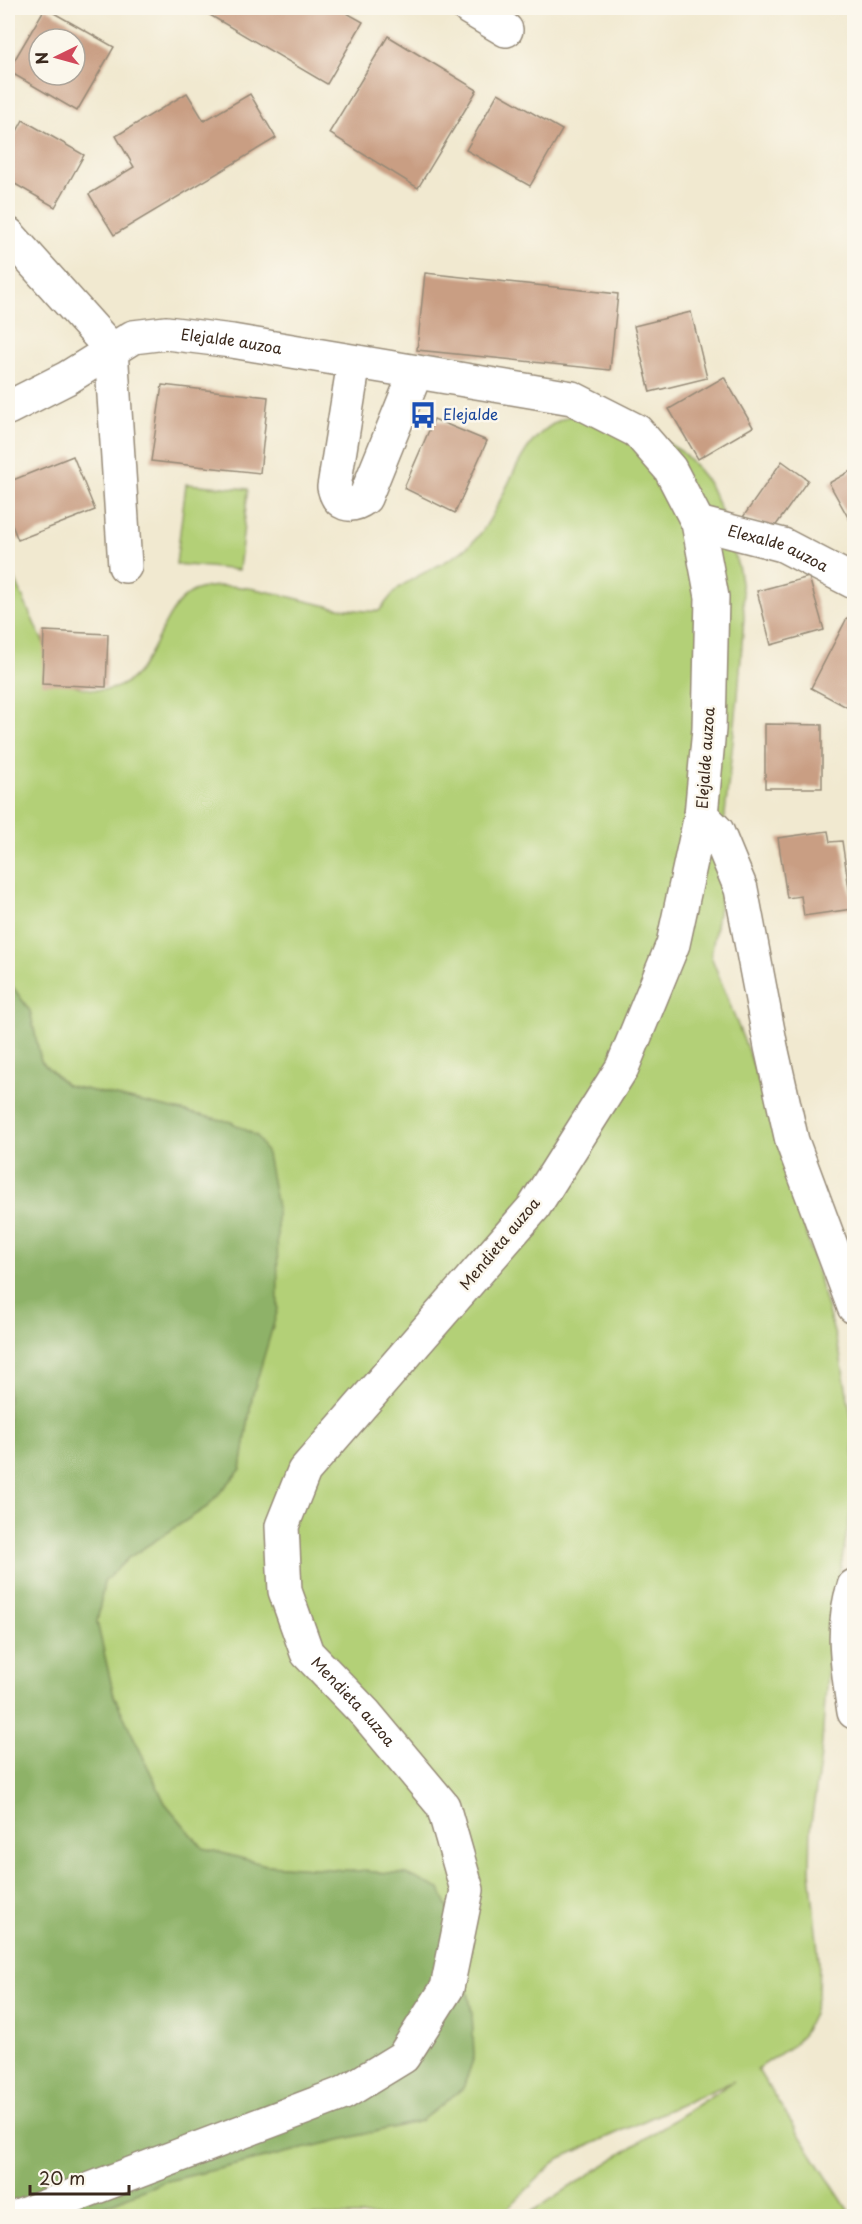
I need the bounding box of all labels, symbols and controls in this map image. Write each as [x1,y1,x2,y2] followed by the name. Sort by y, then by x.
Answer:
[27,27,87,87] north arrow
[29,51,54,66] text: N
[180,322,284,359] street label: Elejalde auzoa
[408,400,438,430] bus stop icon: Elejalde
[443,402,498,425] place label: Elejalde
[725,518,833,577] street label: Elexalde auzoa
[689,706,720,809] street label: Elejalde auzoa
[453,1191,545,1294] street label: Mendieta auzoa
[306,1651,402,1751] street label: Mendieta auzoa
[30,2158,129,2196] scale bar
[39,2164,85,2191] text: 20 m

